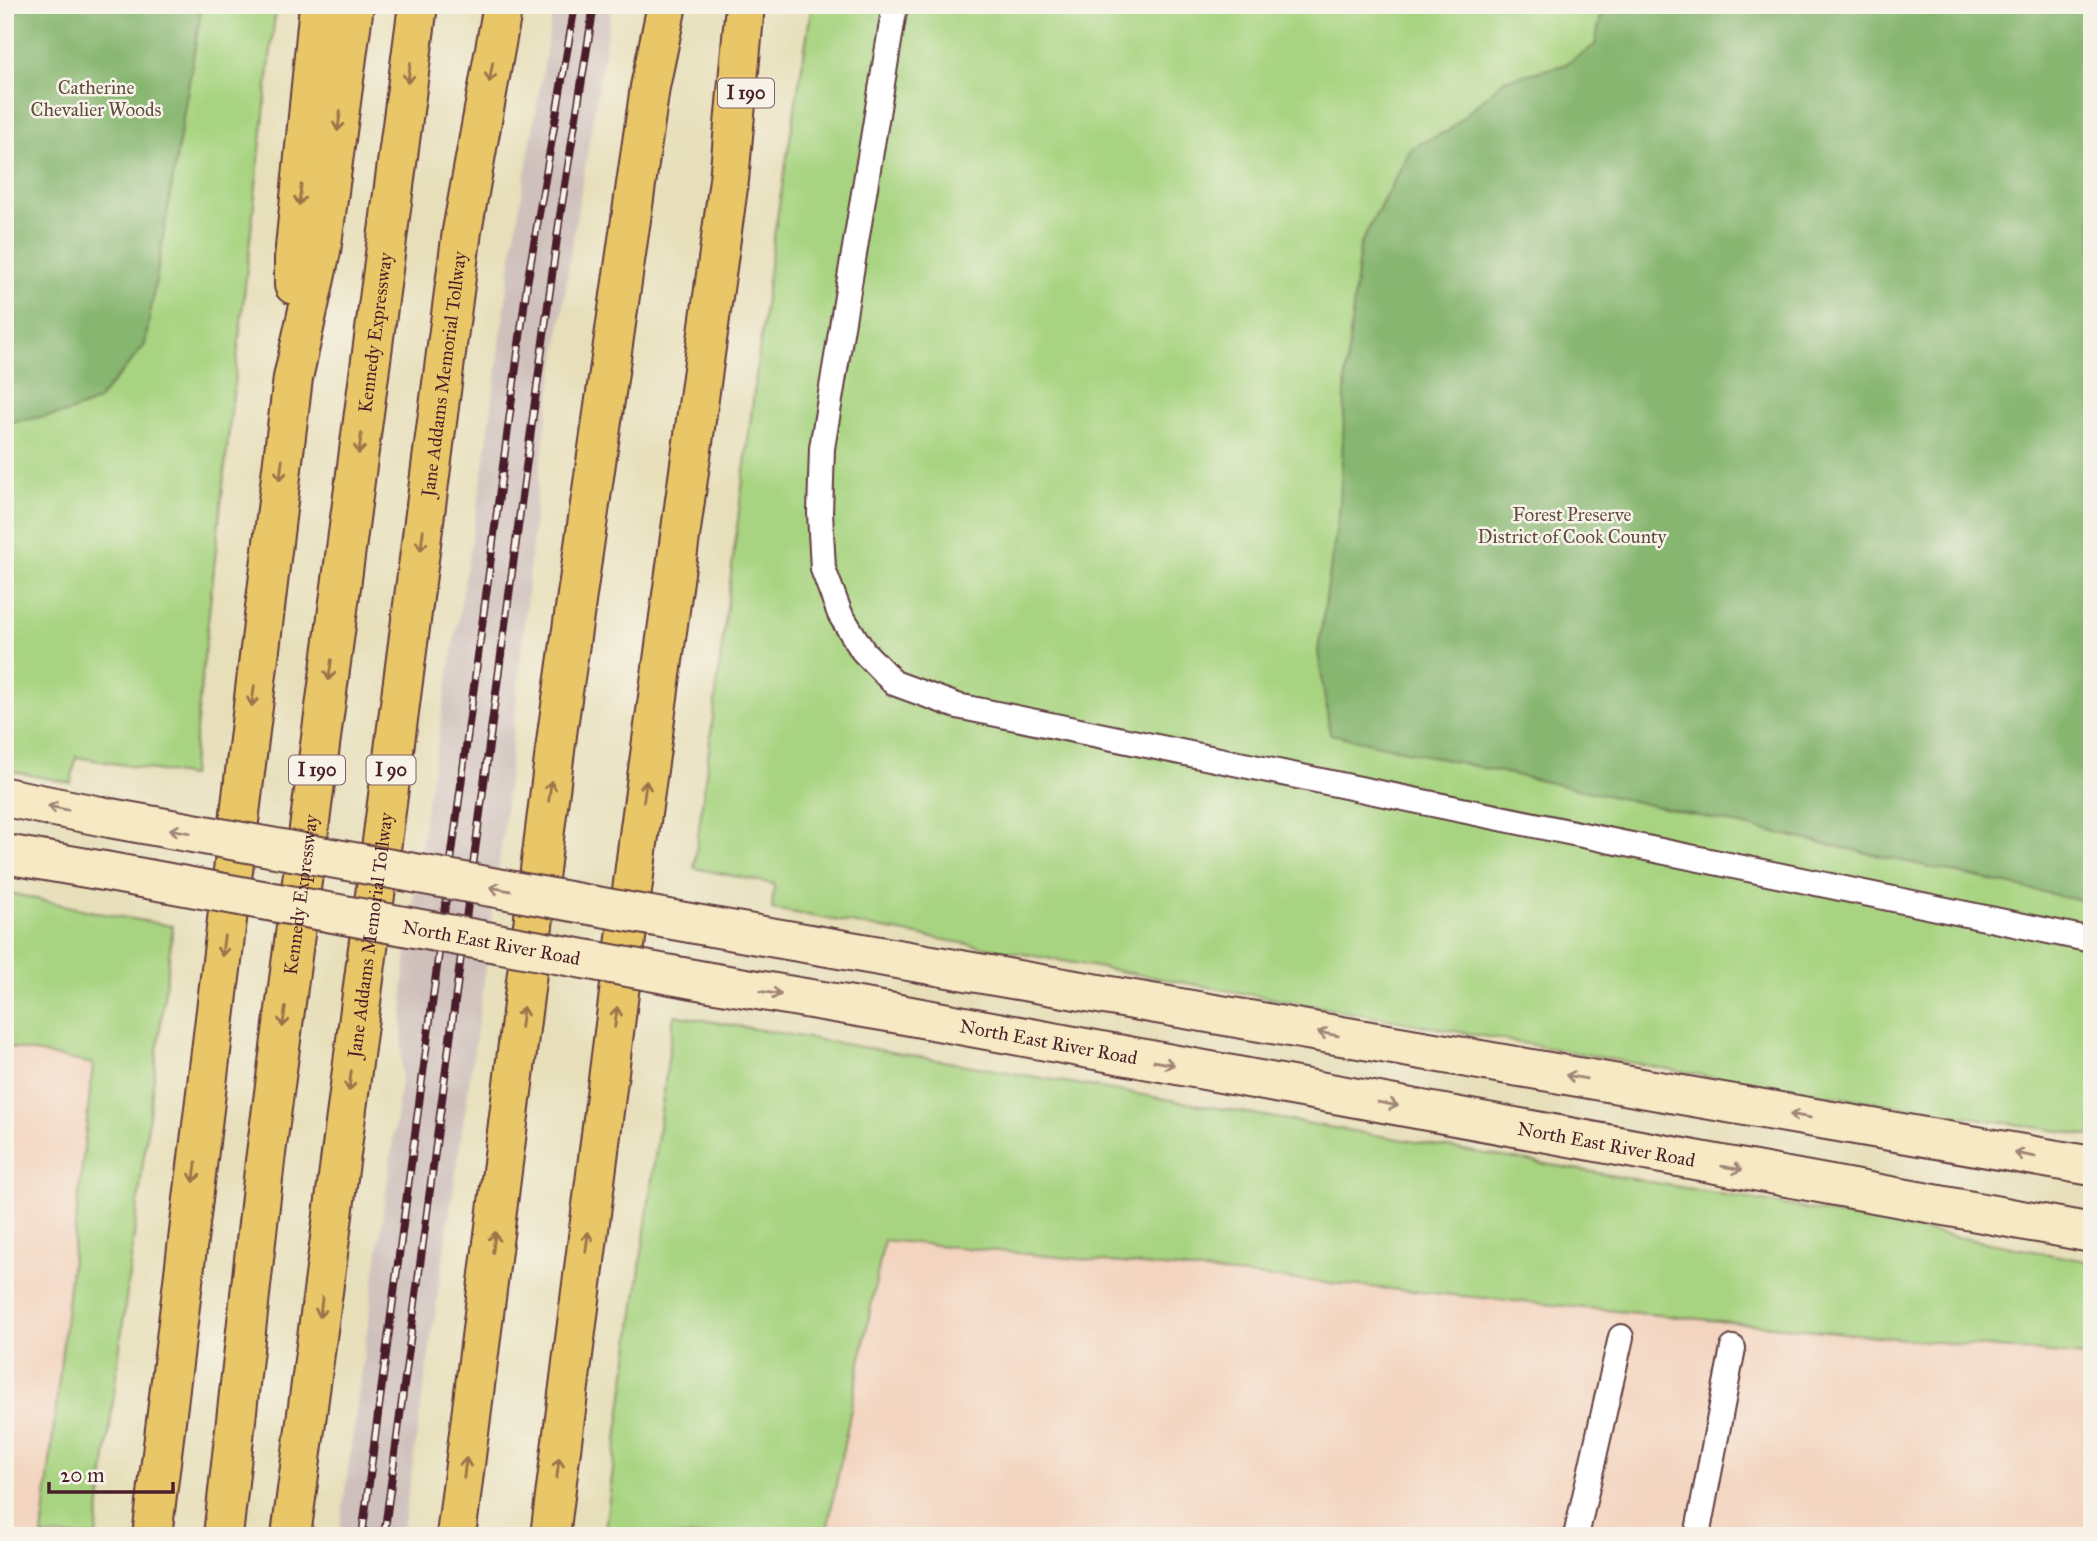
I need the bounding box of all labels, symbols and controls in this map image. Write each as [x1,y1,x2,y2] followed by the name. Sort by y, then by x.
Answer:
[484,60,497,83] one-way arrow
[402,61,415,84] one-way arrow
[31,76,162,121] park label: Catherine Chevalier Woods
[718,78,774,108] road number: I 190
[332,110,345,132] one-way arrow
[294,183,307,206] one-way arrow
[416,249,471,500] street label: Jane Addams Memorial Tollway
[353,250,397,414] street label: Kennedy Expressway
[353,432,366,455] one-way arrow
[275,458,288,481] one-way arrow
[1478,503,1668,548] park label: Forest Preserve District of Cook County
[415,528,428,550] one-way arrow
[324,658,337,681] one-way arrow
[247,684,260,707] one-way arrow
[289,756,345,784] road number: I 190
[366,756,416,784] road number: I 90
[544,780,557,803] one-way arrow
[639,780,652,803] one-way arrow
[47,800,70,814] one-way arrow
[343,810,398,1061] street label: Jane Addams Memorial Tollway
[279,812,323,976] street label: Kennedy Expressway
[169,824,192,837] one-way arrow
[489,882,512,895] one-way arrow
[401,915,583,970] street label: North East River Road
[216,934,229,957] one-way arrow
[759,987,782,1000] one-way arrow
[278,1005,291,1028] one-way arrow
[516,1006,529,1029] one-way arrow
[609,1006,622,1029] one-way arrow
[958,1014,1140,1070] street label: North East River Road
[1317,1027,1340,1040] one-way arrow
[1152,1057,1175,1070] one-way arrow
[344,1069,357,1092] one-way arrow
[1565,1070,1588,1083] one-way arrow
[1376,1098,1399,1112] one-way arrow
[1789,1109,1812,1122] one-way arrow
[1516,1117,1698,1172] street label: North East River Road
[2014,1148,2036,1161] one-way arrow
[189,1160,202,1183] one-way arrow
[1720,1162,1743,1175] one-way arrow
[487,1232,500,1254] one-way arrow
[581,1232,594,1254] one-way arrow
[314,1295,327,1317] one-way arrow
[49,1450,173,1494] scale bar
[458,1457,471,1480] one-way arrow
[552,1457,565,1480] one-way arrow
[60,1462,105,1488] text: 20 m

